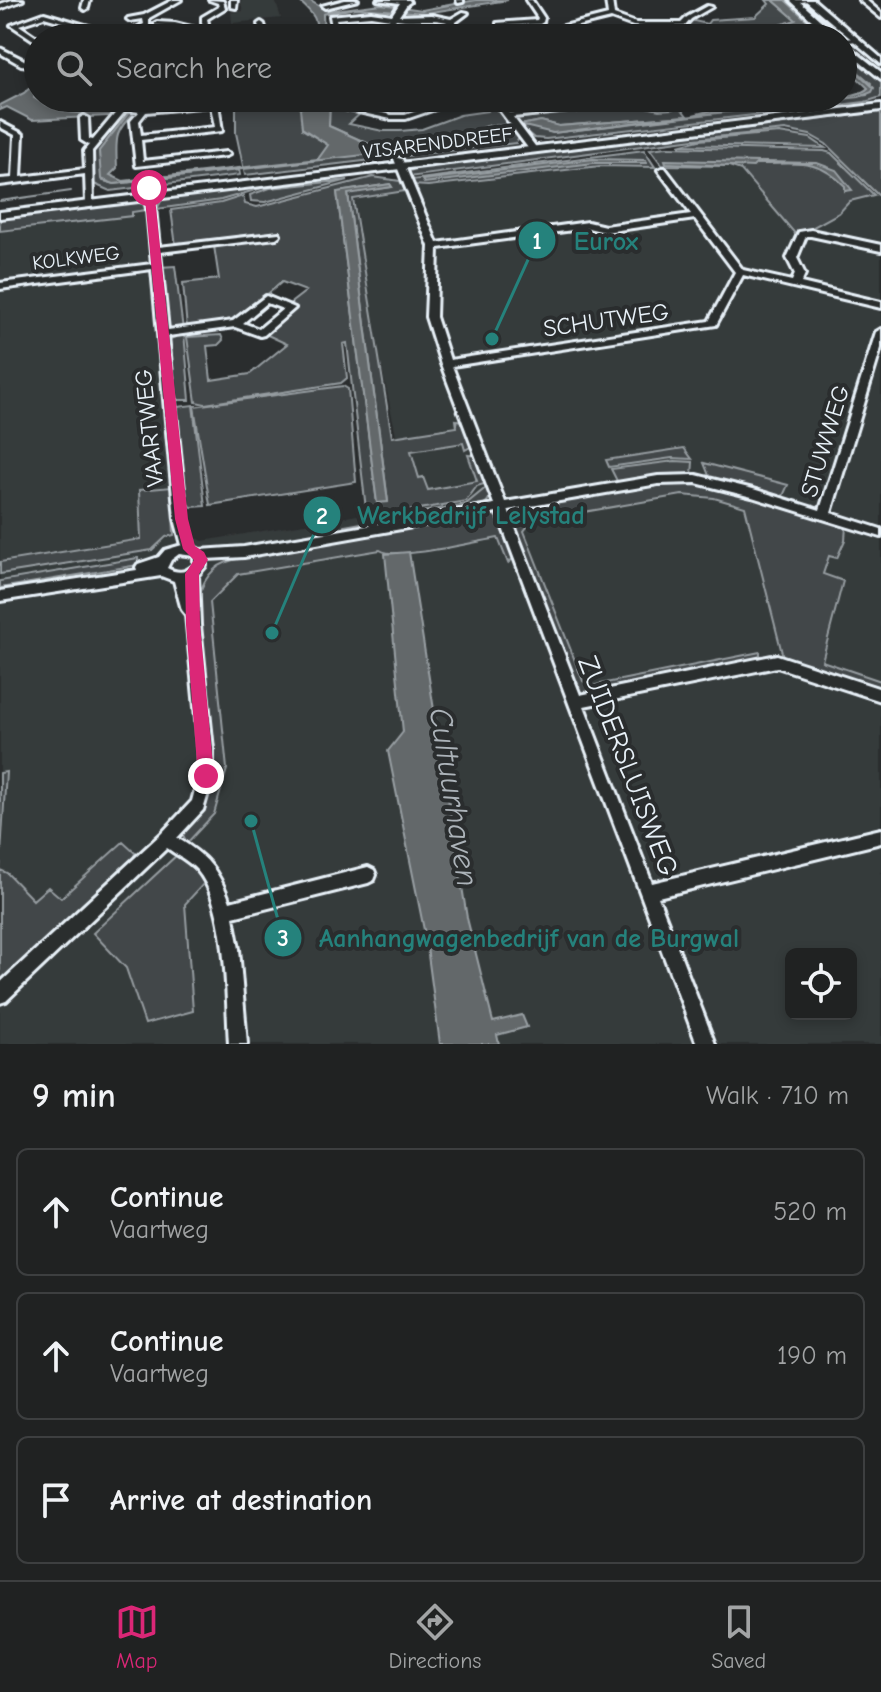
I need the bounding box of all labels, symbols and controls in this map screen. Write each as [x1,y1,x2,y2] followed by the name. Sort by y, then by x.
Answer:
[24,24,857,112] search box
[52,46,96,90] icon: search
[116,51,272,86] text: Search here
[362,122,515,164] street label: VISARENDDREEF
[131,170,167,206] route start
[517,215,654,265] callout: Eurox
[532,227,542,255] text: 1
[574,227,639,257] text: Eurox
[31,241,121,275] street label: KOLKWEG
[541,297,671,343] street label: SCHUTWEG
[129,368,169,488] street label: VAARTWEG
[795,382,855,500] street label: STUWWEG
[302,490,601,540] callout: Werkbedrijf Lelystad
[357,501,585,531] text: Werkbedrijf Lelystad
[316,502,328,530] text: 2
[571,651,685,881] street label: ZUIDERSLUISWEG
[422,705,486,889] water label: Cultuurhaven
[188,758,224,794] route end
[263,913,755,963] callout: Aanhangwagenbedrijf van de Burgwal
[277,924,289,952] text: 3
[319,924,739,954] text: Aanhangwagenbedrijf van de Burgwal
[785,948,857,1020] map controls
[785,948,857,1020] button: locate
[32,1076,116,1116] text: 9 min
[706,1081,849,1111] text: Walk · 710 m
[110,1180,224,1215] text: Continue
[34,1190,78,1234] icon: ahead
[773,1197,847,1227] text: 520 m
[110,1215,209,1245] text: Vaartweg
[110,1324,224,1359] text: Continue
[34,1334,78,1378] icon: ahead
[777,1341,847,1371] text: 190 m
[110,1359,209,1389] text: Vaartweg
[34,1478,78,1522] icon: arrive
[110,1483,372,1518] text: Arrive at destination
[115,1600,159,1674] tab: Map
[389,1600,482,1674] tab: Directions
[711,1600,766,1674] tab: Saved

